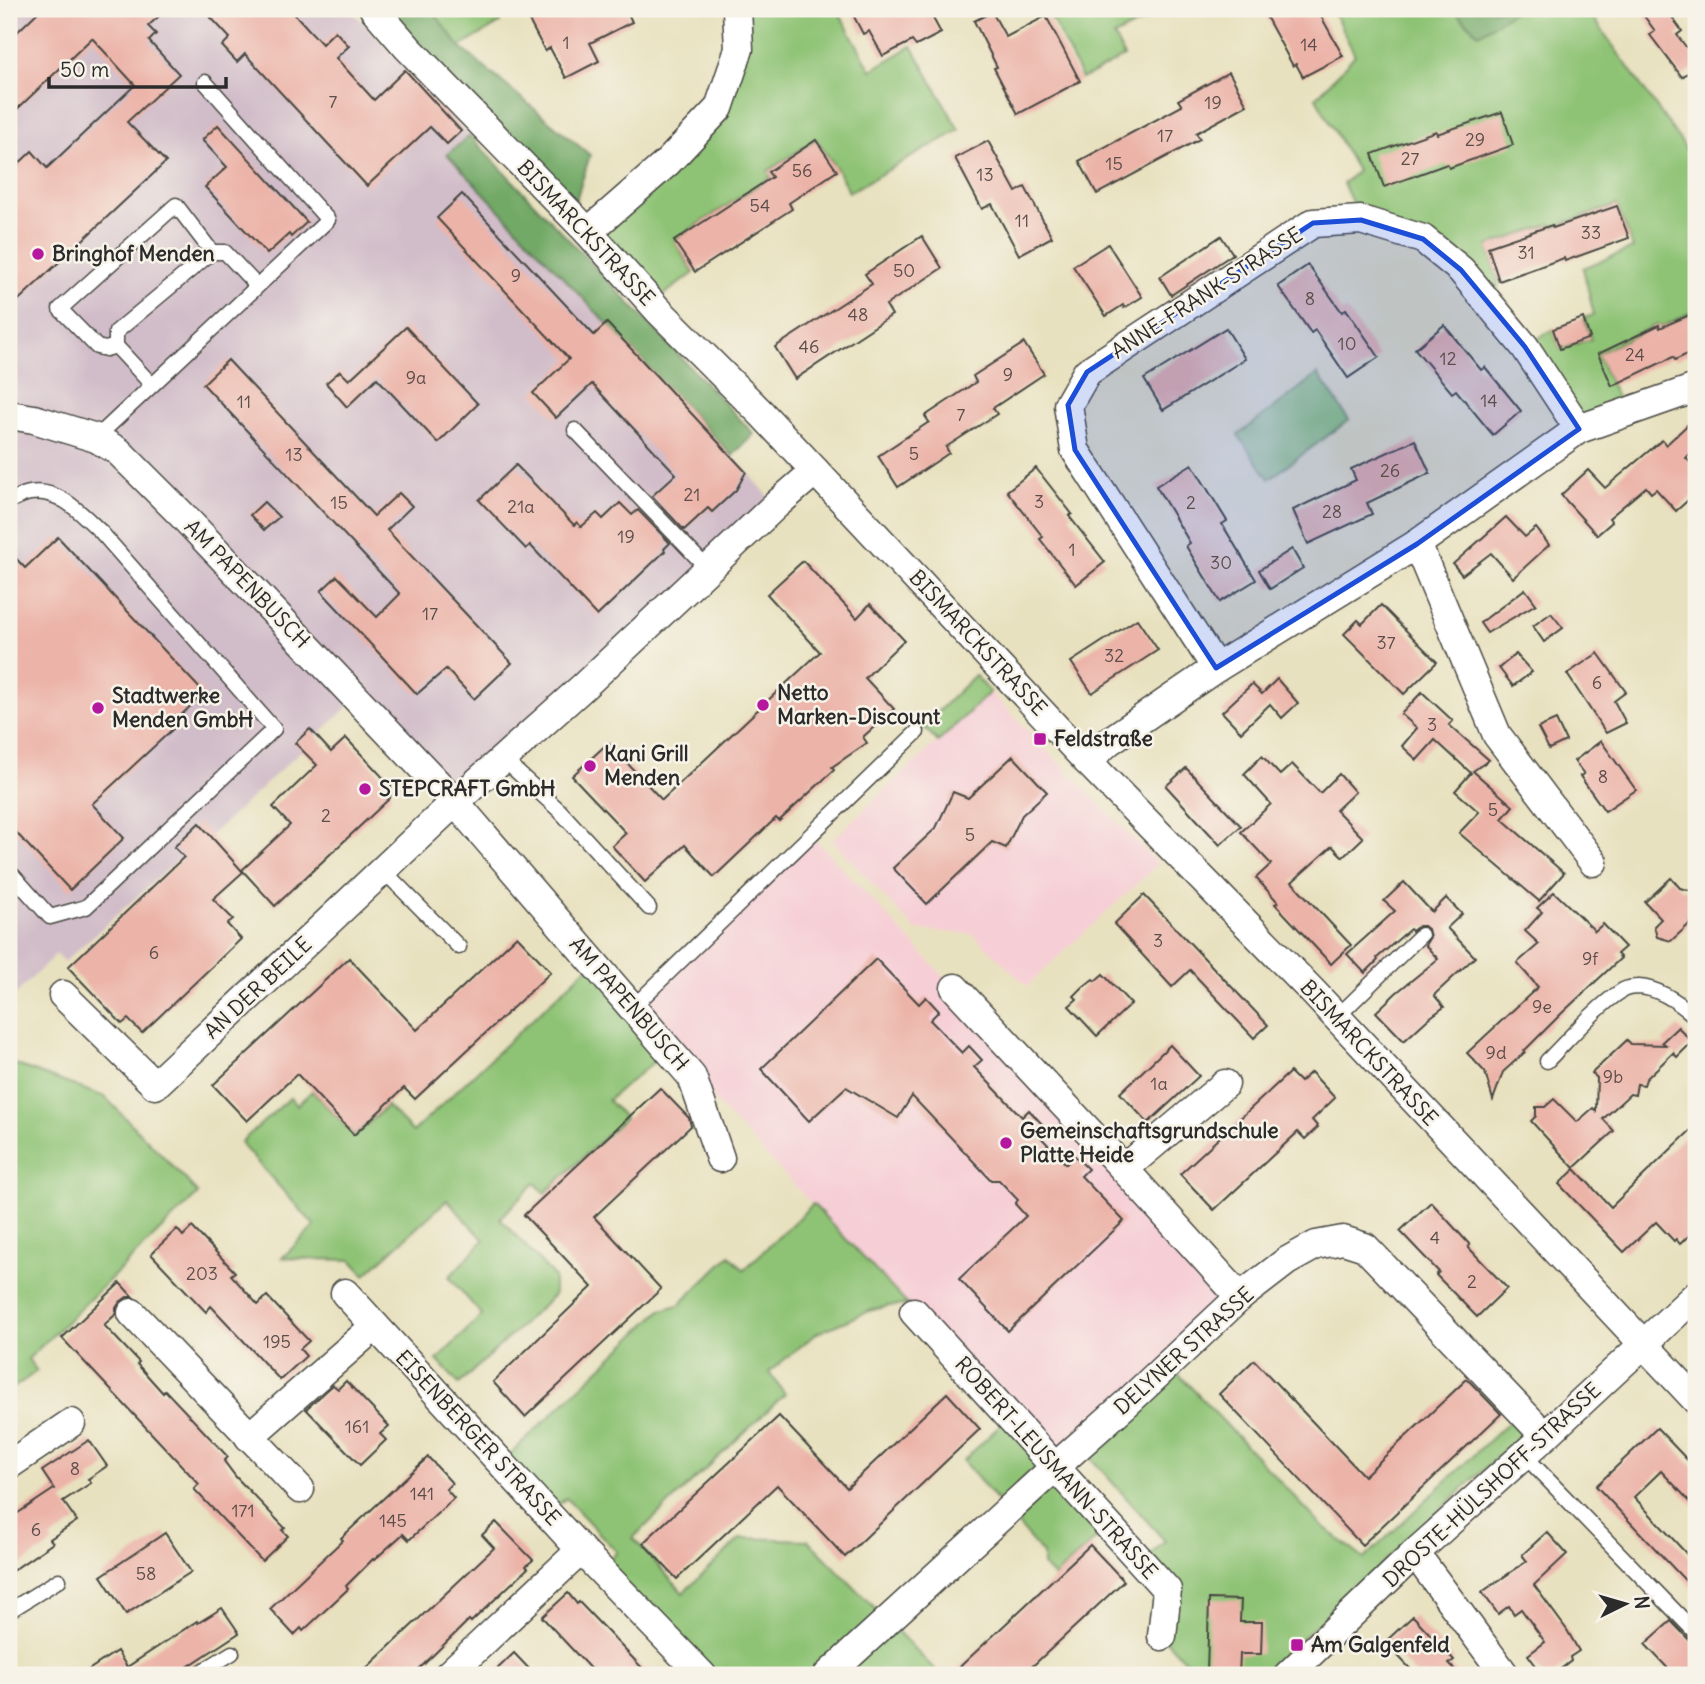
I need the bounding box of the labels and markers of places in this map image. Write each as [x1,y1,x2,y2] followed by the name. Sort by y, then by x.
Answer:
[52,240,215,267] place label: Bringhof Menden
[30,246,46,262] marker: Bringhof Menden
[777,679,941,730] place label: Netto Marken-Discount
[112,682,253,733] place label: Stadtwerke Menden GmbH
[755,697,771,713] marker: Netto Marken-Discount
[90,700,106,716] marker: Stadtwerke Menden GmbH
[1054,725,1153,752] place label: Feldstraße
[1032,731,1048,747] marker: Feldstraße
[604,740,689,791] place label: Kani Grill Menden
[582,758,598,774] marker: Kani Grill Menden
[379,775,555,802] place label: STEPCRAFT GmbH
[357,781,373,797] marker: STEPCRAFT GmbH
[1020,1117,1279,1168] place label: Gemeinschaftsgrundschule Platte Heide
[998,1135,1014,1151] marker: Gemeinschaftsgrundschule Platte Heide
[1311,1631,1450,1658] place label: Am Galgenfeld
[1289,1637,1305,1653] marker: Am Galgenfeld

